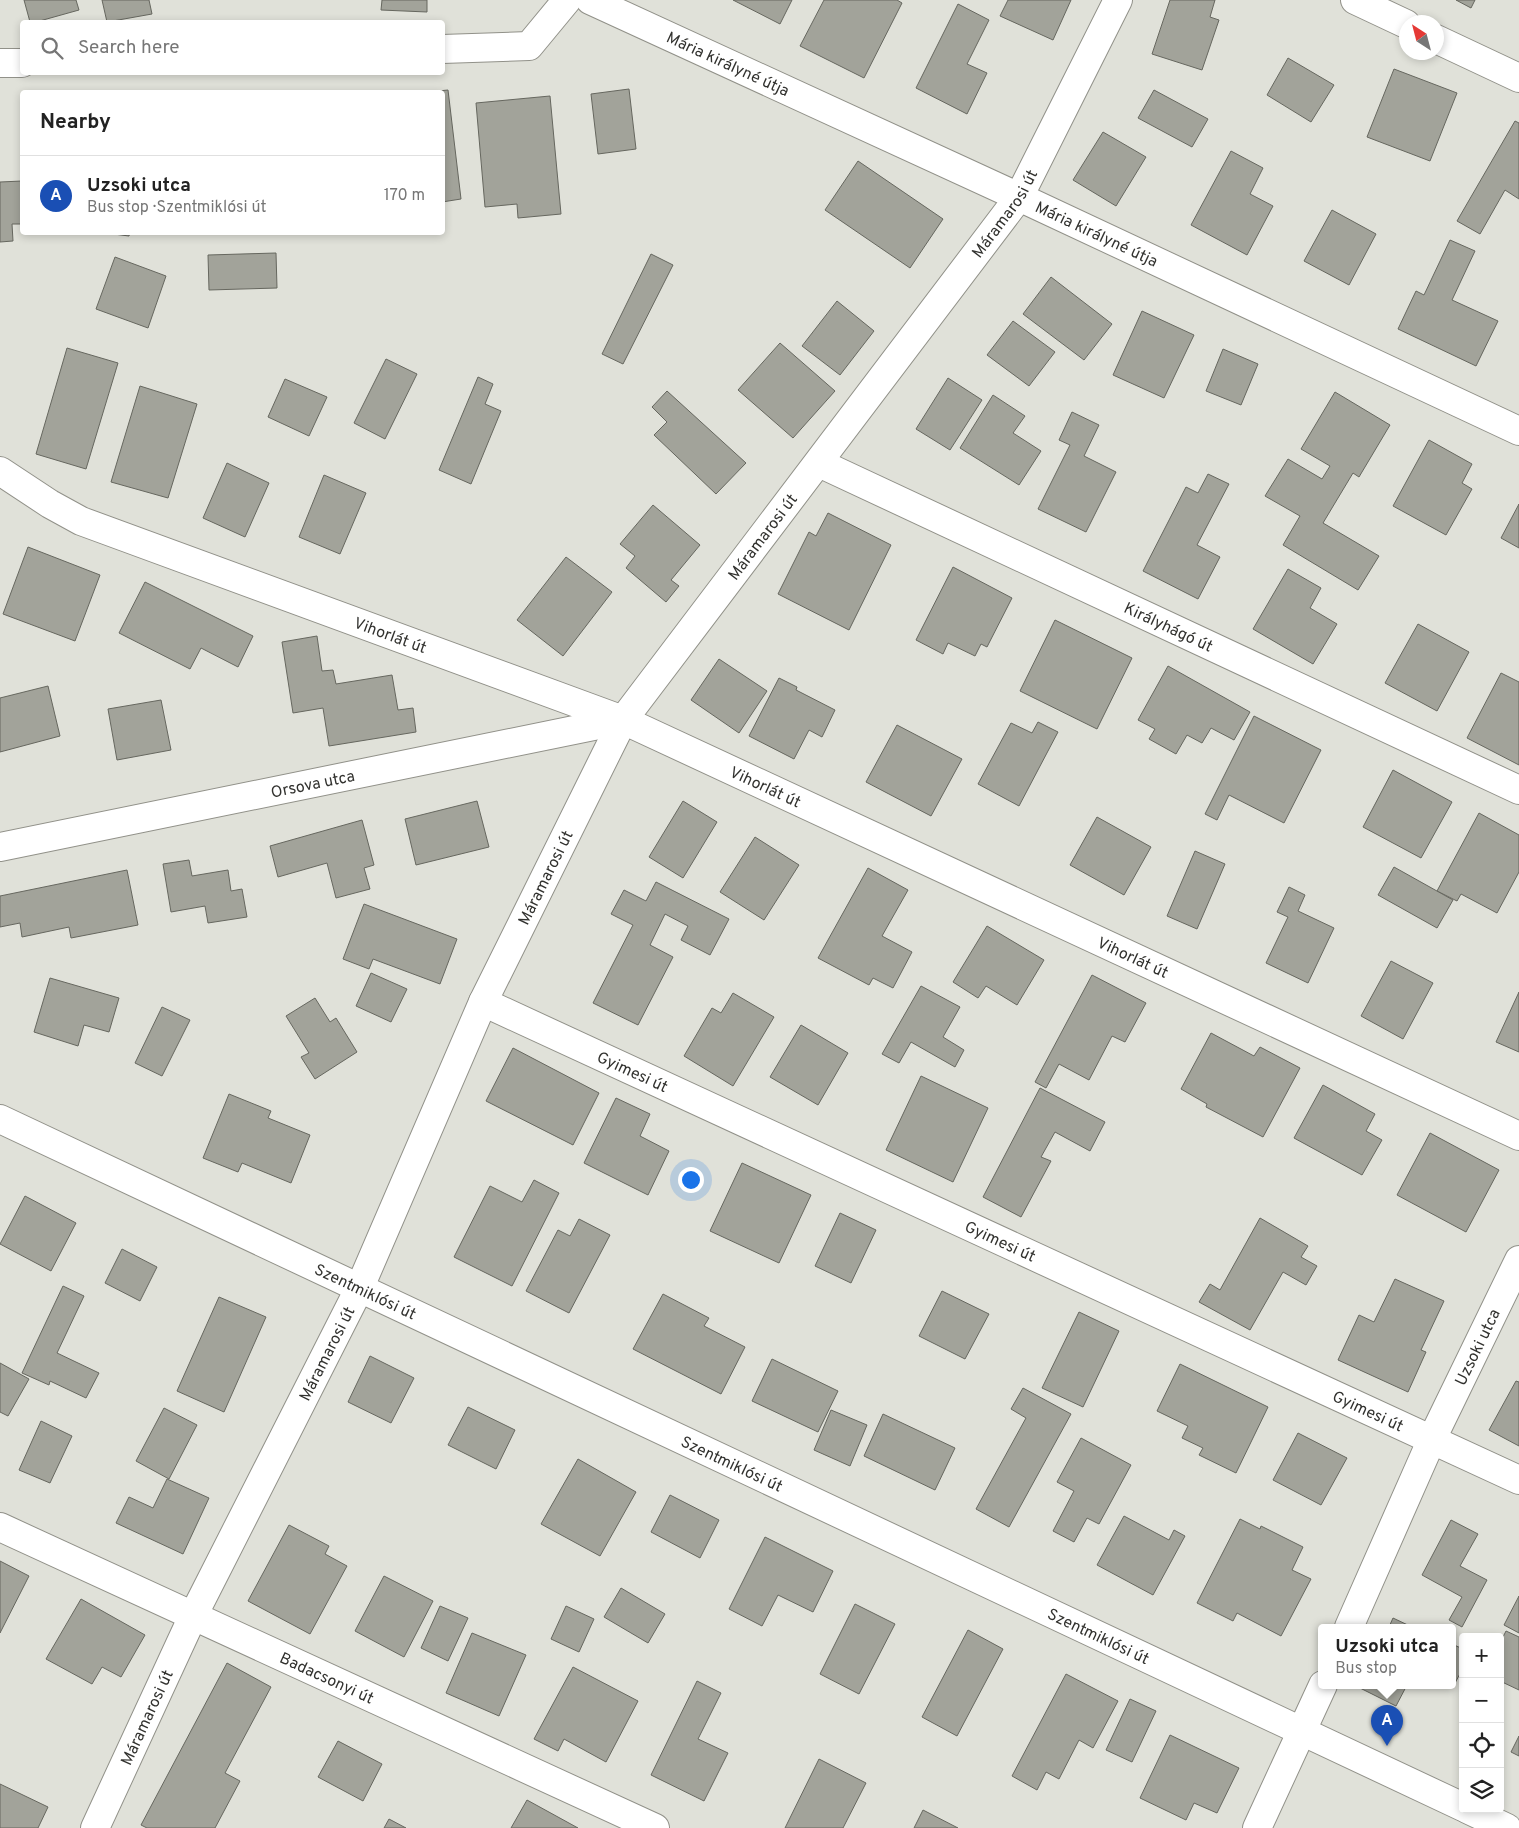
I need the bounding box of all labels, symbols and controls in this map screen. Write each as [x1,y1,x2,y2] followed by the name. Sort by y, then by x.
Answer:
[1399,15,1444,60] north arrow
[20,20,445,75] search box
[663,28,792,102] street label: Mária királyné útja
[38,34,66,62] icon: search
[78,36,180,60] text: Search here
[40,109,111,136] text: Nearby
[968,167,1043,263] street label: Máramarosi út
[87,174,191,198] text: Uzsoki utca
[50,186,62,206] text: A
[384,186,425,206] text: 170 m
[87,198,266,218] text: Bus stop · Szentmiklósi út
[1032,198,1160,272] street label: Mária királyné útja
[724,490,803,585] street label: Máramarosi út
[1120,599,1216,658] street label: Királyhágó út
[351,614,429,659] street label: Vihorlát út
[726,763,804,813] street label: Vihorlát út
[269,767,357,804] street label: Orsova utca
[515,828,579,929] street label: Máramarosi út
[1093,933,1171,984] street label: Vihorlát út
[593,1048,671,1098] street label: Gyimesi út
[678,1167,704,1193] your location
[961,1218,1038,1268] street label: Gyimesi út
[311,1260,419,1325] street label: Szentmiklósi út
[296,1304,360,1405] street label: Máramarosi út
[1452,1306,1506,1389] street label: Uzsoki utca
[1329,1387,1406,1437] street label: Gyimesi út
[677,1433,785,1498] street label: Szentmiklósi út
[1044,1605,1152,1670] street label: Szentmiklósi út
[1318,1624,1456,1689] popup
[1459,1633,1504,1813] map controls
[1459,1633,1504,1678] button: +
[1335,1635,1439,1659] text: Uzsoki utca
[276,1649,377,1709] street label: Badacsonyi út
[1335,1659,1397,1679] text: Bus stop
[117,1667,179,1769] street label: Máramarosi út
[1459,1678,1504,1723] button: −
[1371,1705,1403,1746] pin: A
[1459,1723,1504,1768] button: locate
[1459,1768,1504,1813] button: layers

